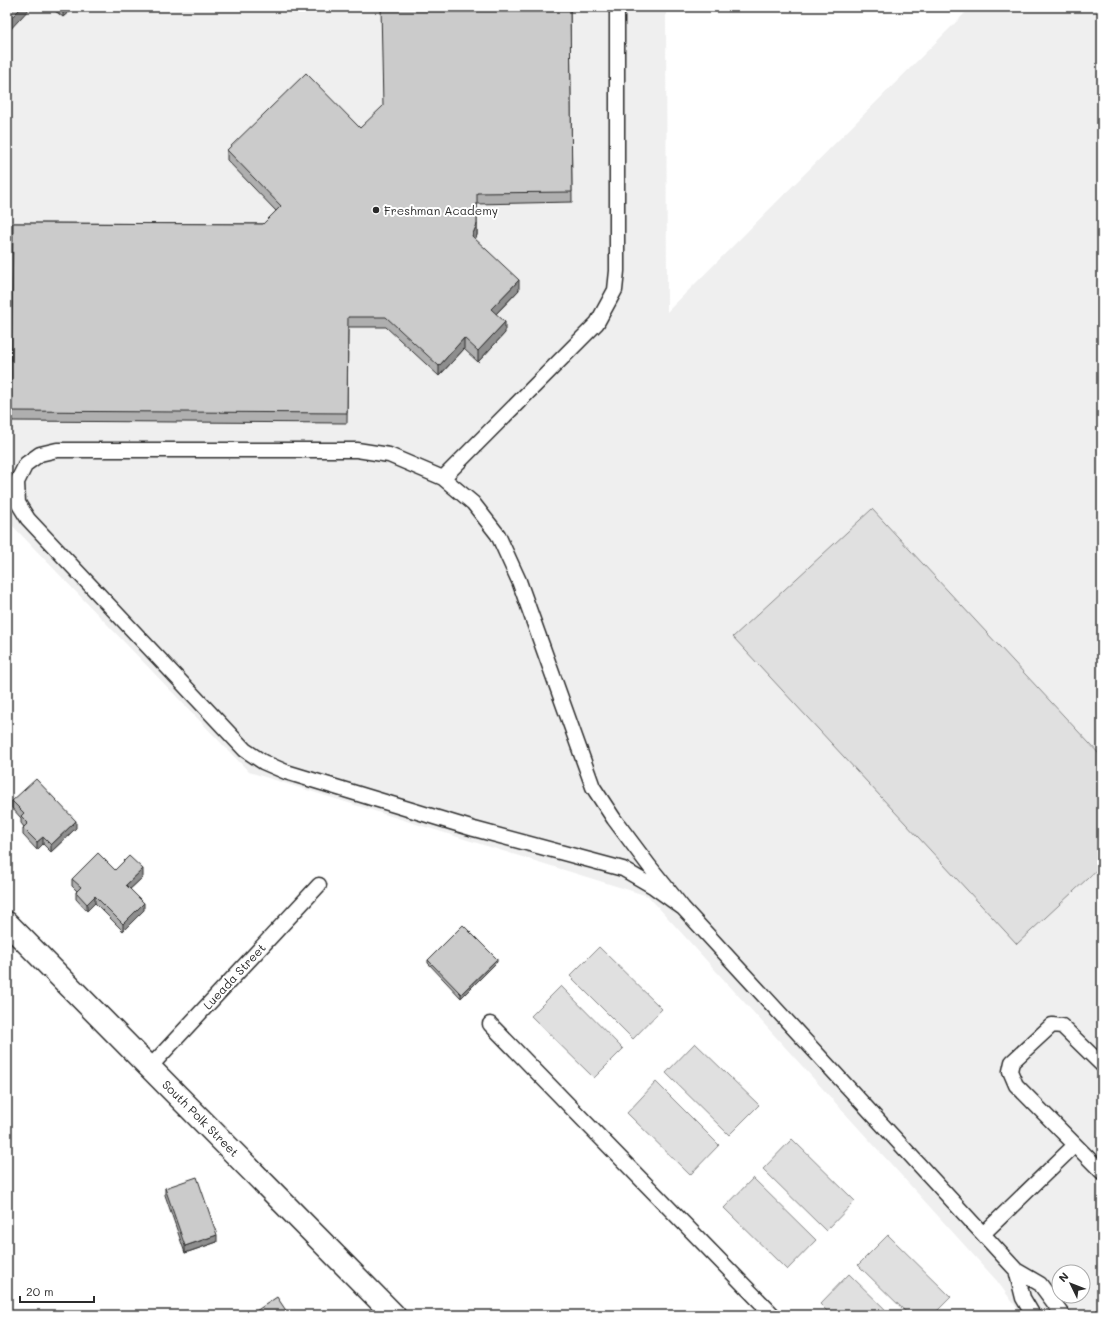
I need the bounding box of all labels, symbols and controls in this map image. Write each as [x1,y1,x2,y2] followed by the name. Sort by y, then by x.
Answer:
[384,202,498,218] place label: Freshman Academy
[371,205,381,215] marker: Freshman Academy
[199,939,269,1013] street label: Lueada Street
[159,1076,243,1160] street label: South Polk Street
[1051,1264,1091,1304] north arrow
[1055,1269,1072,1285] text: N
[20,1278,94,1304] scale bar
[26,1283,54,1299] text: 20 m

